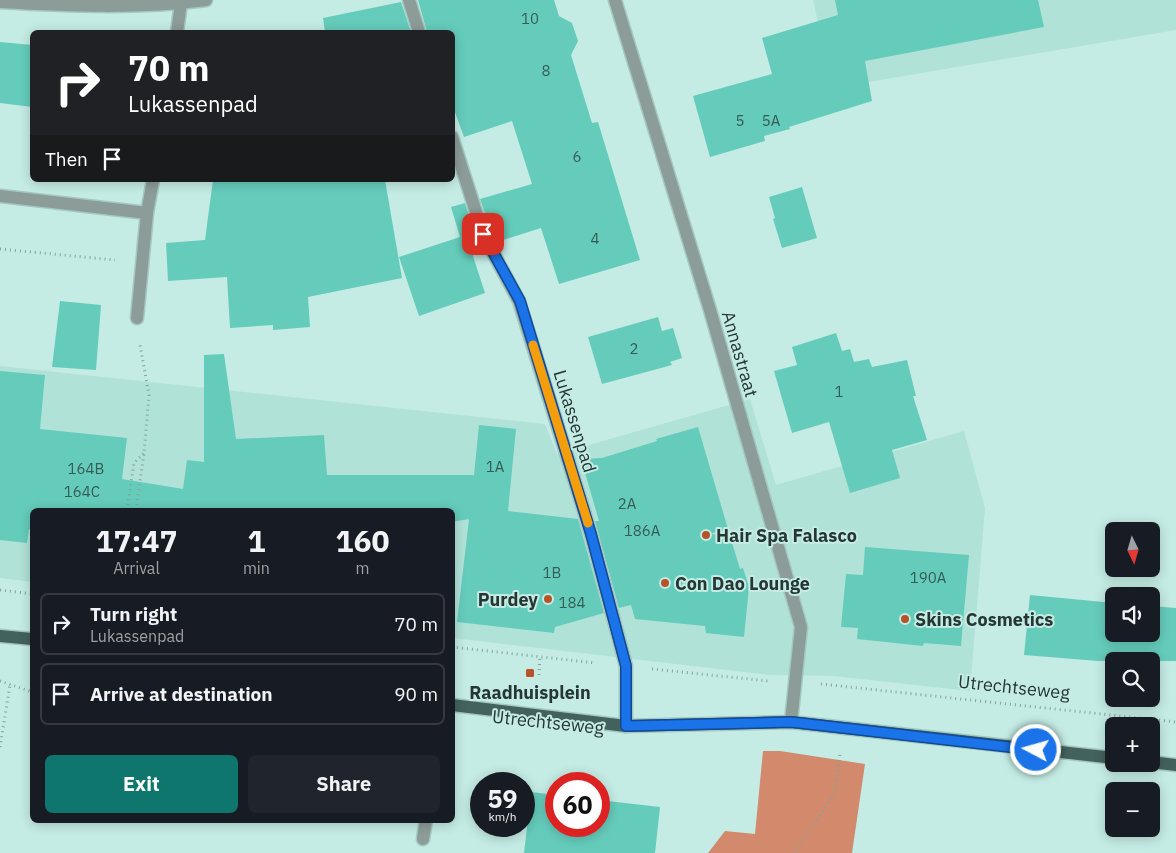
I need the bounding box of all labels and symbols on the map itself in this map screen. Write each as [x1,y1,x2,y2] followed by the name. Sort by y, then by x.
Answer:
[521,9,539,28] house number: 10
[541,61,551,80] house number: 8
[735,111,745,130] house number: 5
[762,111,781,130] house number: 5A
[572,147,582,166] house number: 6
[462,213,504,255] pin
[590,229,600,248] house number: 4
[717,308,763,400] street label: Annastraat
[629,339,639,358] house number: 2
[548,367,602,475] street label: Lukassenpad
[834,382,844,401] house number: 1
[486,457,505,476] house number: 1A
[68,459,104,478] house number: 164B
[64,482,100,501] house number: 164C
[618,494,637,513] house number: 2A
[624,521,661,540] house number: 186A
[1105,522,1160,578] north arrow
[716,524,857,547] place label: Hair Spa Falasco
[700,529,712,541] marker: Hair Spa Falasco
[543,563,561,582] house number: 1B
[910,568,947,587] house number: 190A
[675,572,810,595] place label: Con Dao Lounge
[659,577,671,589] marker: Con Dao Lounge
[478,588,538,611] place label: Purdey
[542,593,554,605] marker: Purdey
[558,593,586,612] house number: 184
[915,608,1053,631] place label: Skins Cosmetics
[899,613,911,625] marker: Skins Cosmetics
[524,667,536,679] marker: Raadhuisplein
[957,670,1071,704] street label: Utrechtseweg
[469,681,591,704] place label: Raadhuisplein
[491,705,605,739] street label: Utrechtseweg
[1009,723,1061,775] position arrow
[545,772,610,837] speed limit sign: 60

